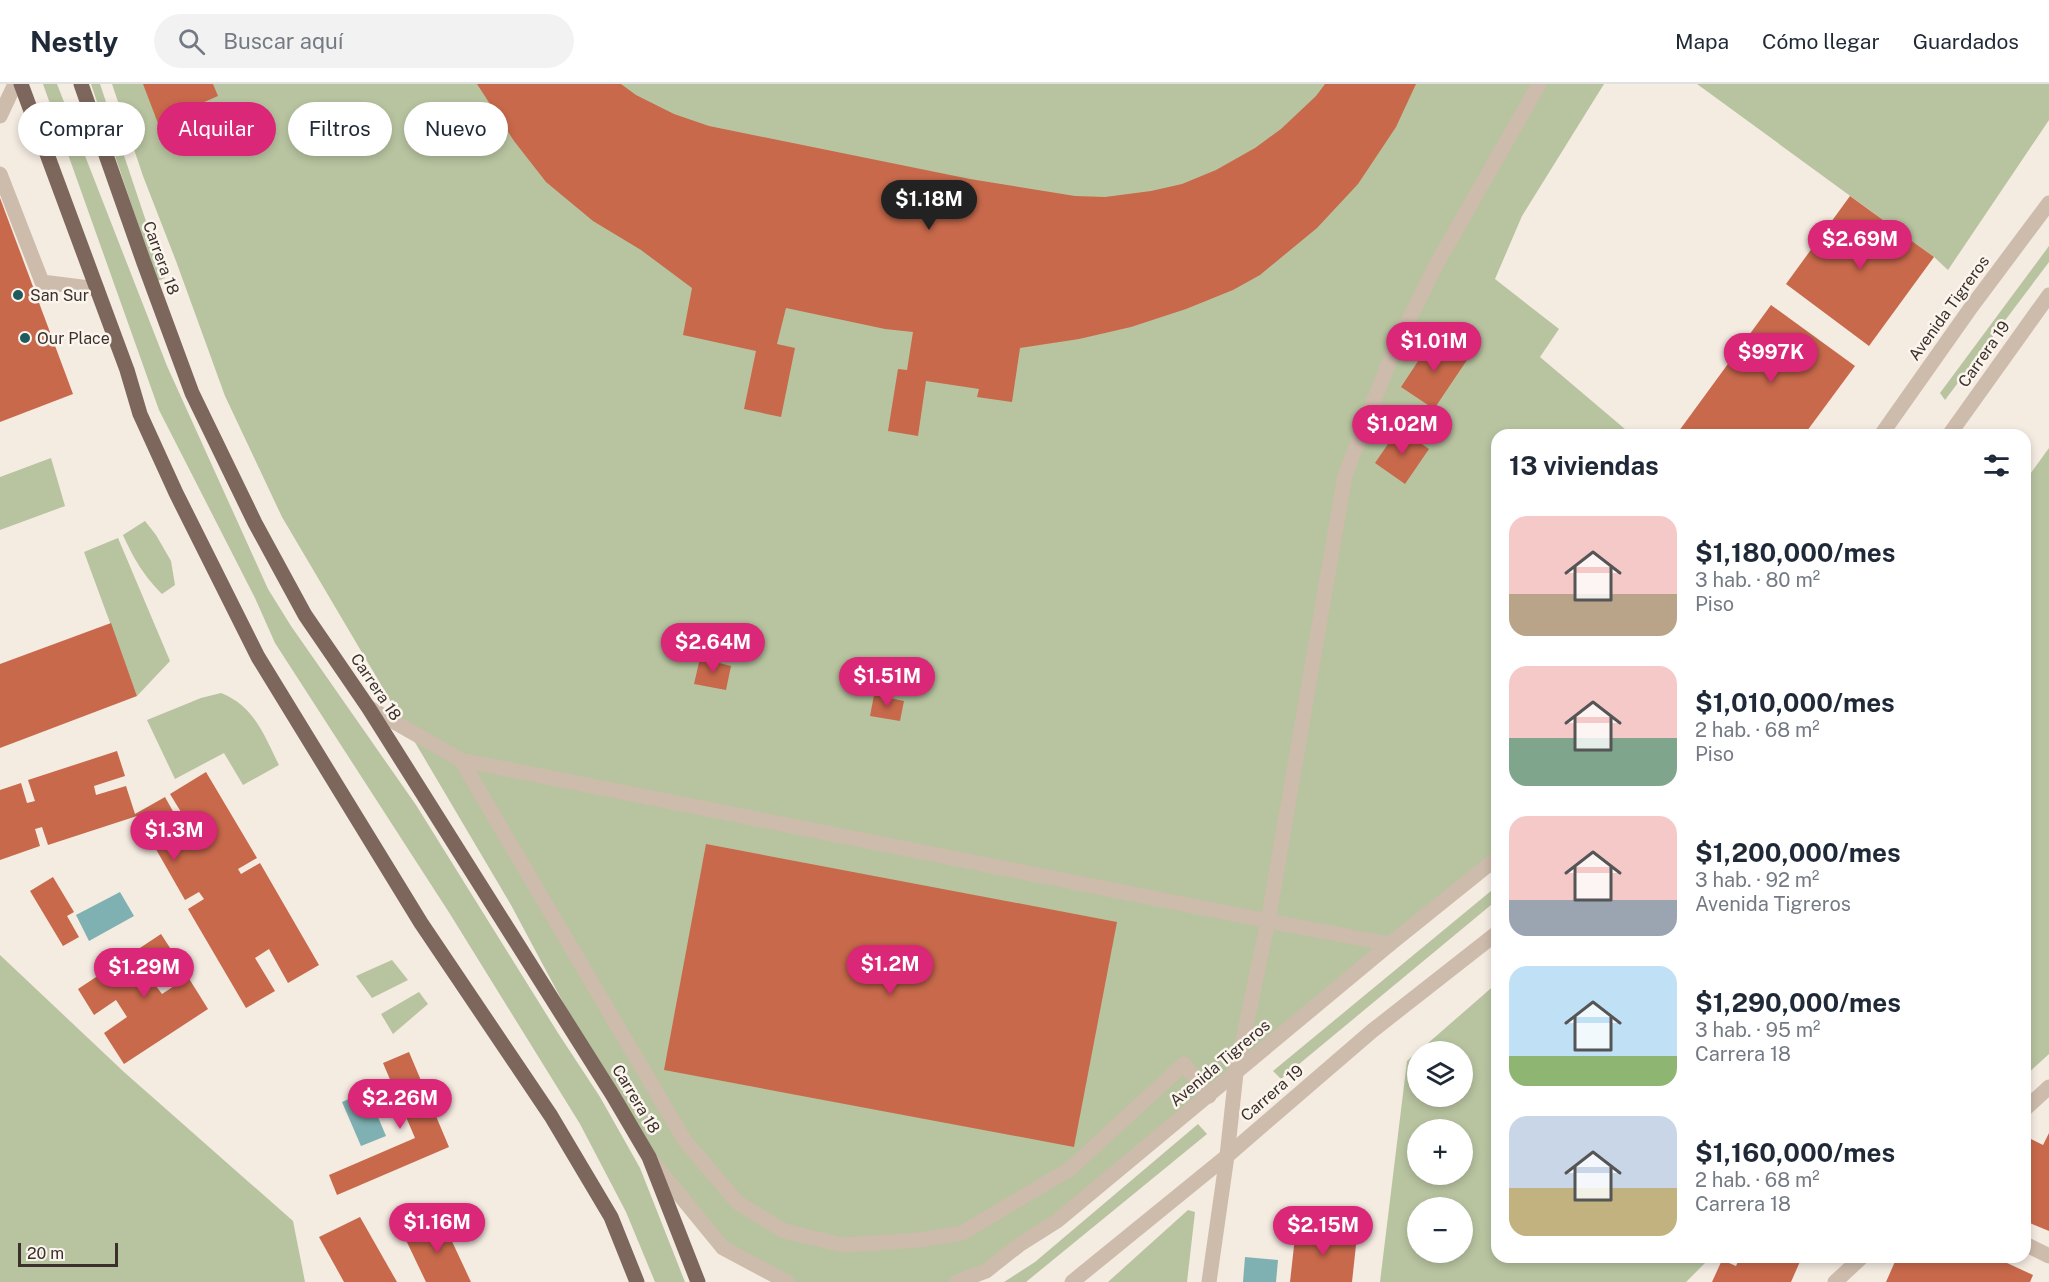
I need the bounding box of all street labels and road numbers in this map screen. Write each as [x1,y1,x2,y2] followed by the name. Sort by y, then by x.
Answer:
[139,219,183,297] street label: Carrera 18
[1905,252,1993,364] street label: Avenida Tigreros
[1954,317,2014,391] street label: Carrera 19
[347,650,405,724] street label: Carrera 18
[1166,1016,1274,1110] street label: Avenida Tigreros
[608,1061,664,1137] street label: Carrera 18
[1237,1061,1307,1125] street label: Carrera 19

